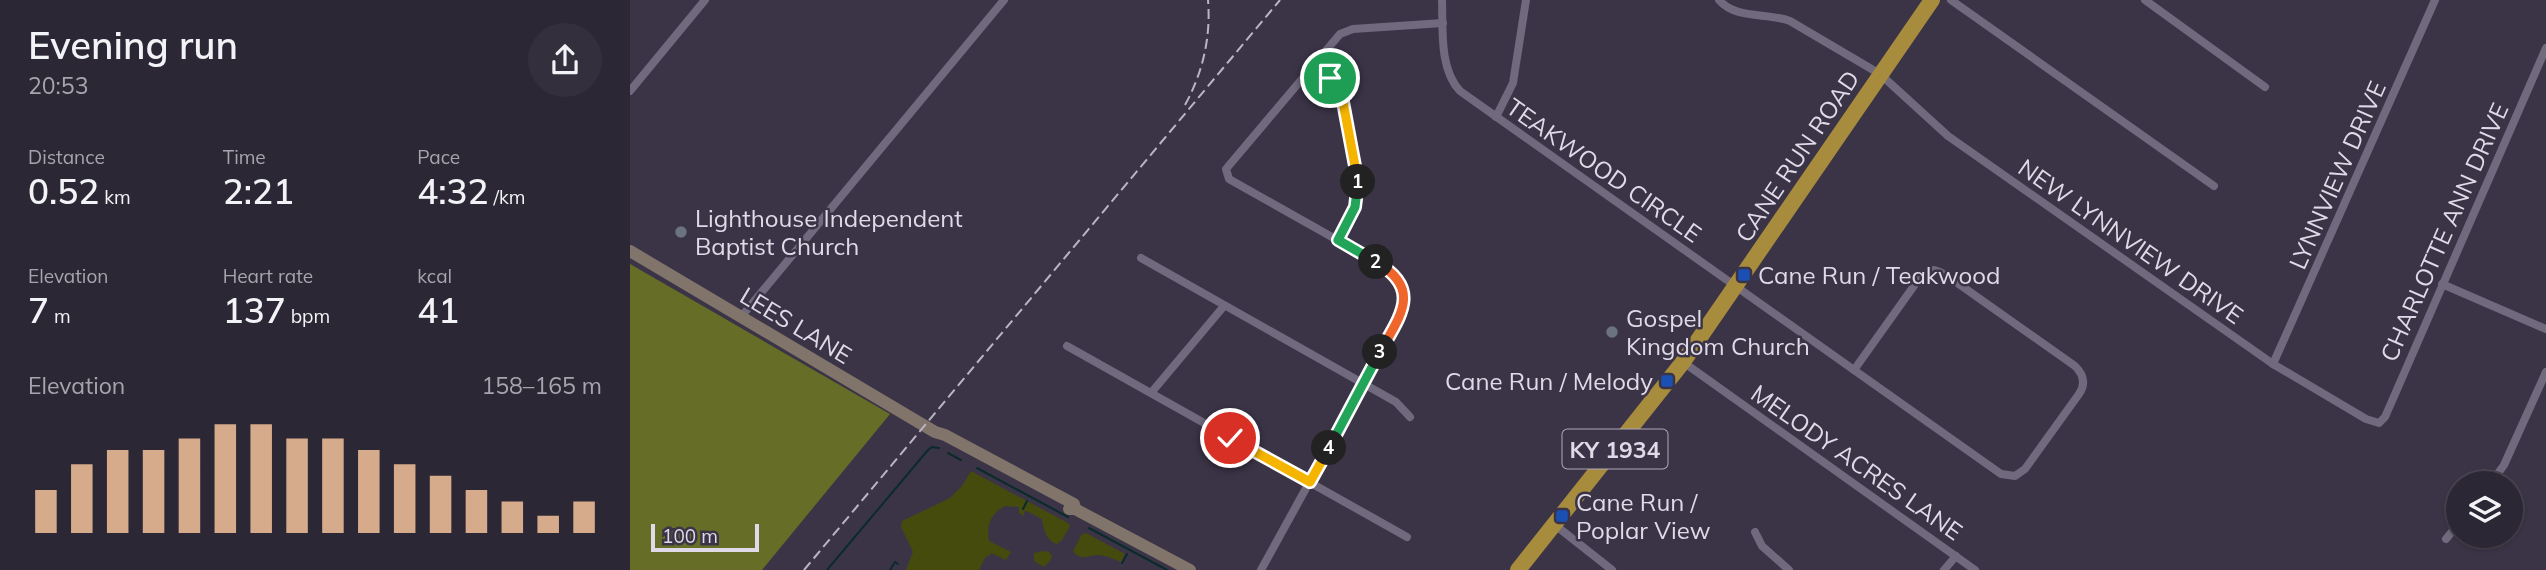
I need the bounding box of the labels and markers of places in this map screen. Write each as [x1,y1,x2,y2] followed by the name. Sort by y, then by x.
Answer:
[1300,48,1360,108] pin
[1340,164,1376,200] pin: 1
[695,203,963,261] place label: Lighthouse Independent Baptist Church
[673,224,689,240] marker: Lighthouse Independent Baptist Church
[1358,244,1394,280] pin: 2
[1758,260,2000,290] place label: Cane Run / Teakwood
[1736,267,1752,283] marker: Cane Run / Teakwood
[1626,303,1810,361] place label: Gospel Kingdom Church
[1604,324,1620,340] marker: Gospel Kingdom Church
[1362,334,1398,370] pin: 3
[1445,366,1653,396] place label: Cane Run / Melody
[1659,373,1675,389] marker: Cane Run / Melody
[1200,408,1260,468] pin
[1312,430,1346,466] pin: 4
[1576,487,1711,545] place label: Cane Run / Poplar View
[1554,508,1570,524] marker: Cane Run / Poplar View

